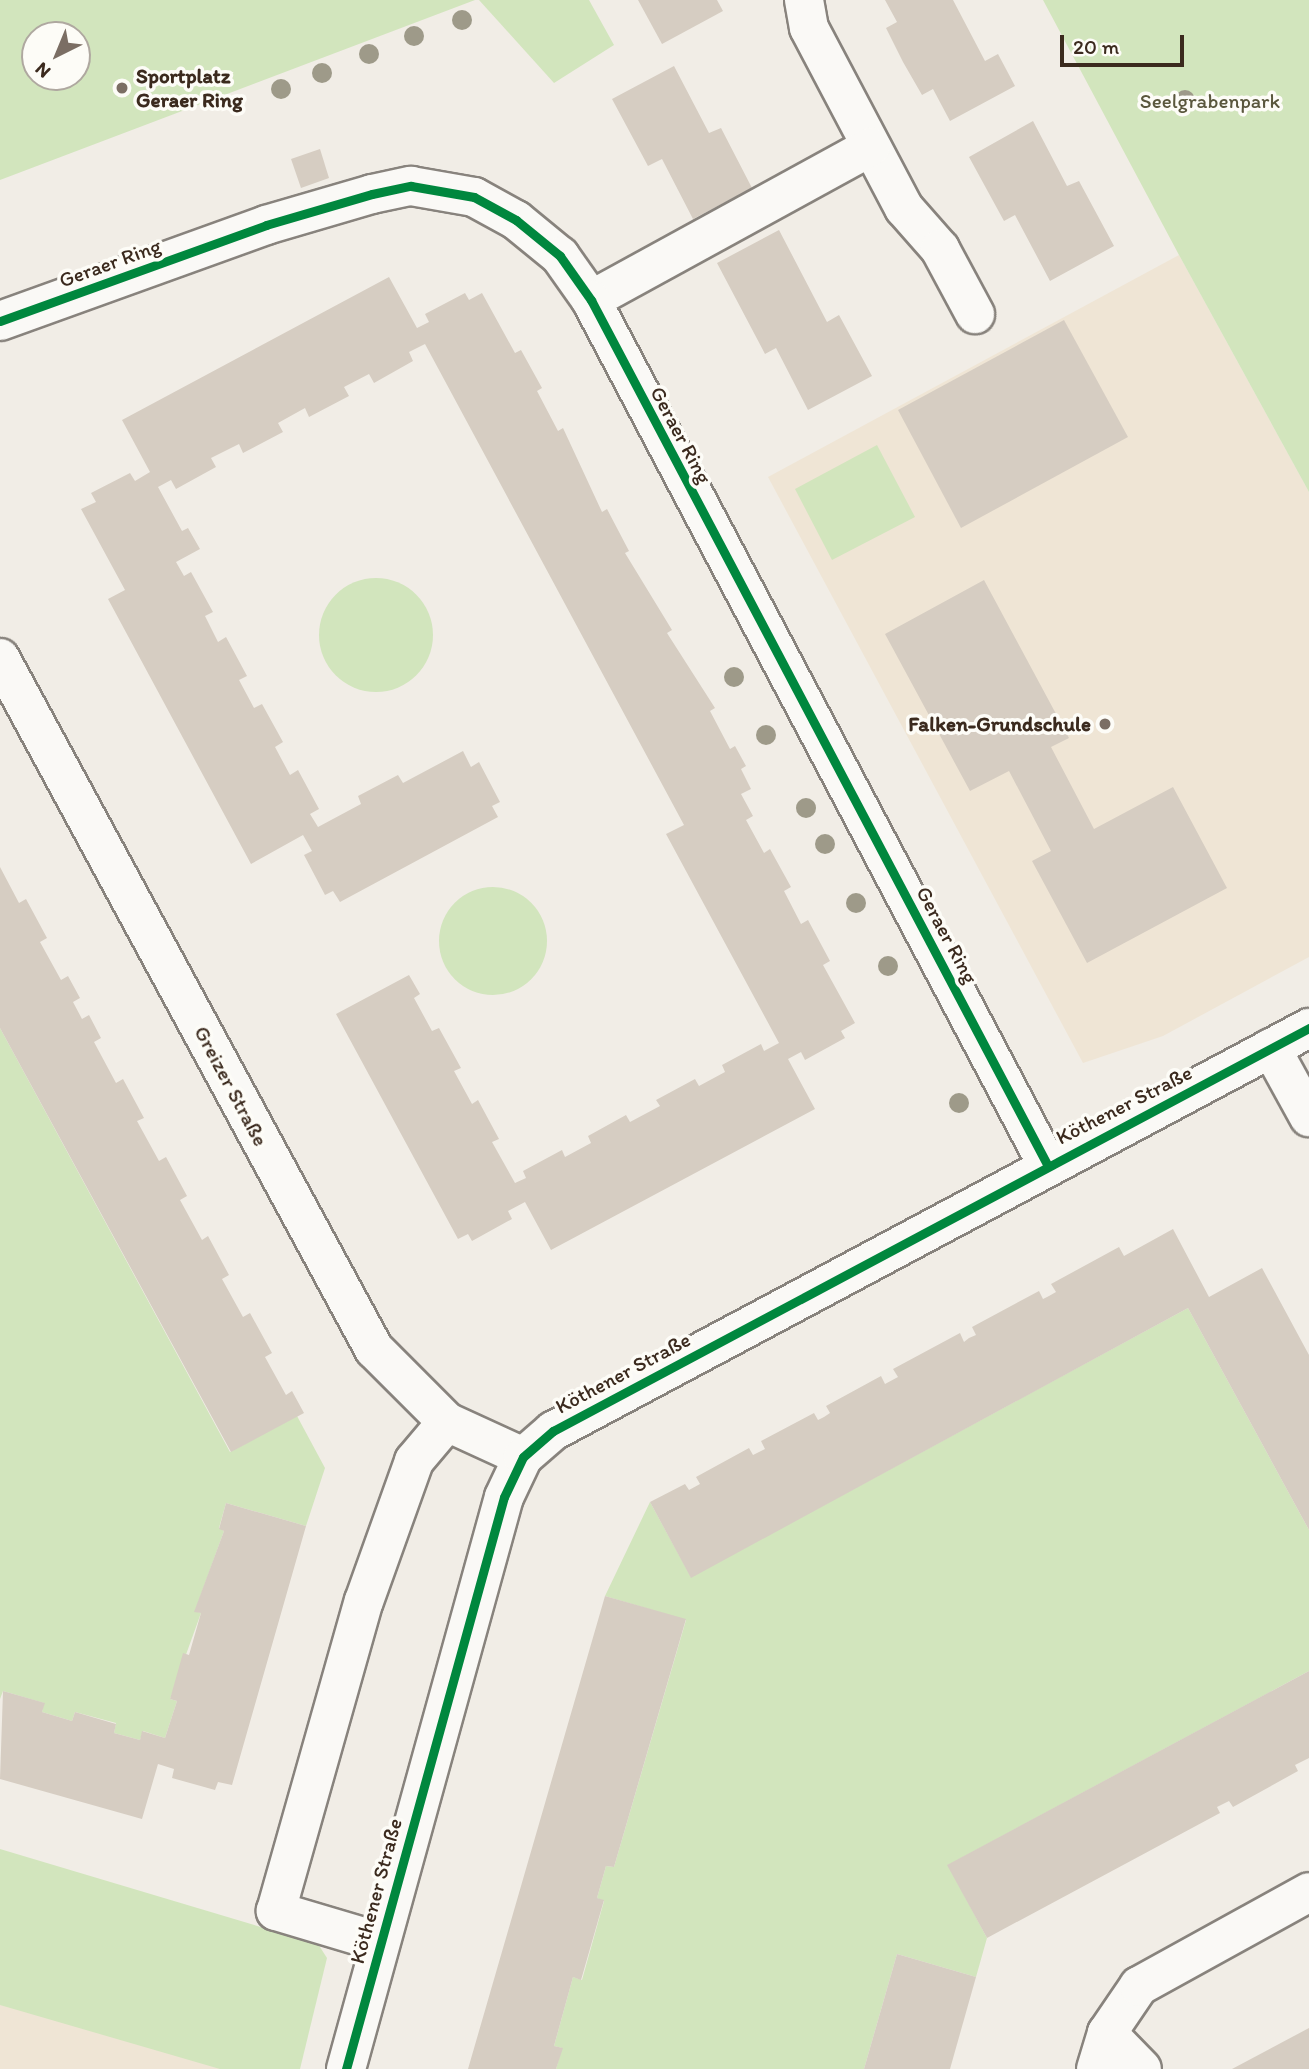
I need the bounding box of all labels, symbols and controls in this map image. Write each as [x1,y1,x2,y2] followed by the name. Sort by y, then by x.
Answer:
[21,21,91,91] north arrow
[1064,21,1188,65] scale bar
[1073,34,1119,59] text: 20 m
[30,57,55,83] text: N
[136,63,243,113] place label: Sportplatz Geraer Ring
[114,80,130,96] marker: Sportplatz Geraer Ring
[1140,88,1280,114] park label: Seelgrabenpark
[56,233,164,293] street label: Geraer Ring
[645,382,717,488] street label: Geraer Ring
[908,711,1091,737] place label: Falken-Grundschule
[1097,716,1113,732] marker: Falken-Grundschule
[911,882,983,988] street label: Geraer Ring
[189,1022,273,1150] street label: Greizer Straße
[1052,1060,1196,1150] street label: Köthener Straße
[551,1327,695,1419] street label: Köthener Straße
[345,1816,407,1966] street label: Köthener Straße

